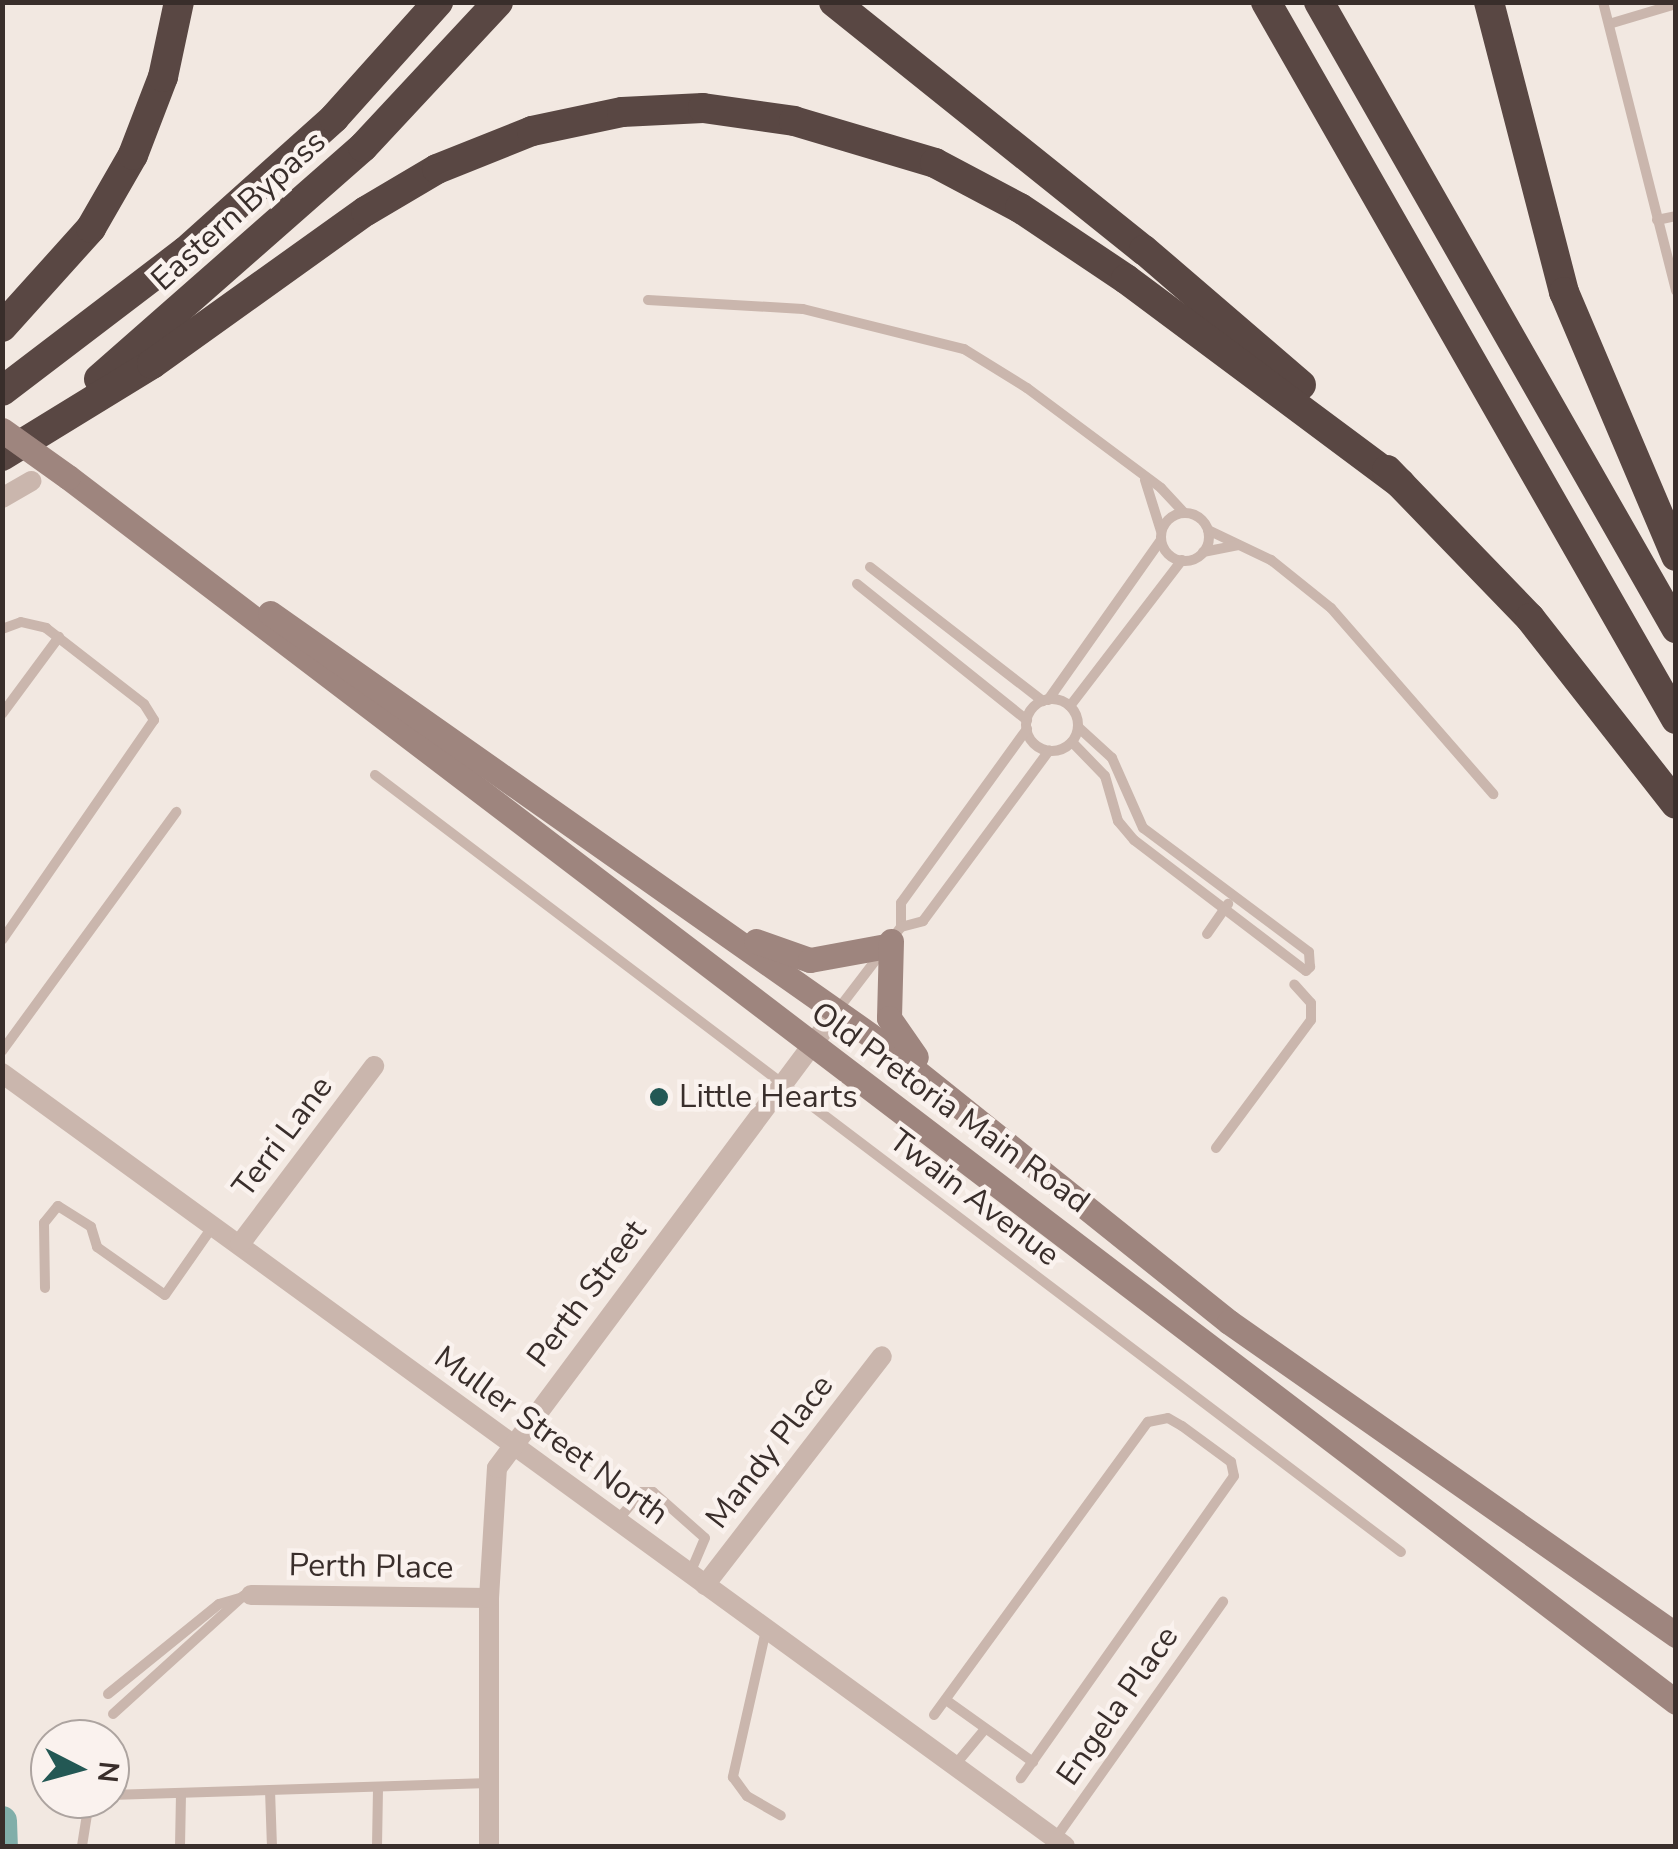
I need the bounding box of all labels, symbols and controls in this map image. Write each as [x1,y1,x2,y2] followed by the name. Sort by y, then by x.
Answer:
[144,123,334,299] street label: Eastern Bypass
[803,994,1097,1222] street label: Old Pretoria Main Road
[225,1069,341,1205] street label: Terri Lane
[679,1078,858,1116] place label: Little Hearts
[648,1086,670,1108] marker: Little Hearts
[881,1121,1067,1275] street label: Twain Avenue
[519,1213,655,1375] street label: Perth Street
[427,1338,675,1534] street label: Muller Street North
[698,1368,842,1536] street label: Mandy Place
[288,1546,454,1588] street label: Perth Place
[1049,1619,1187,1793] street label: Engela Place
[30,1719,130,1819] north arrow
[88,1760,128,1784] text: N

